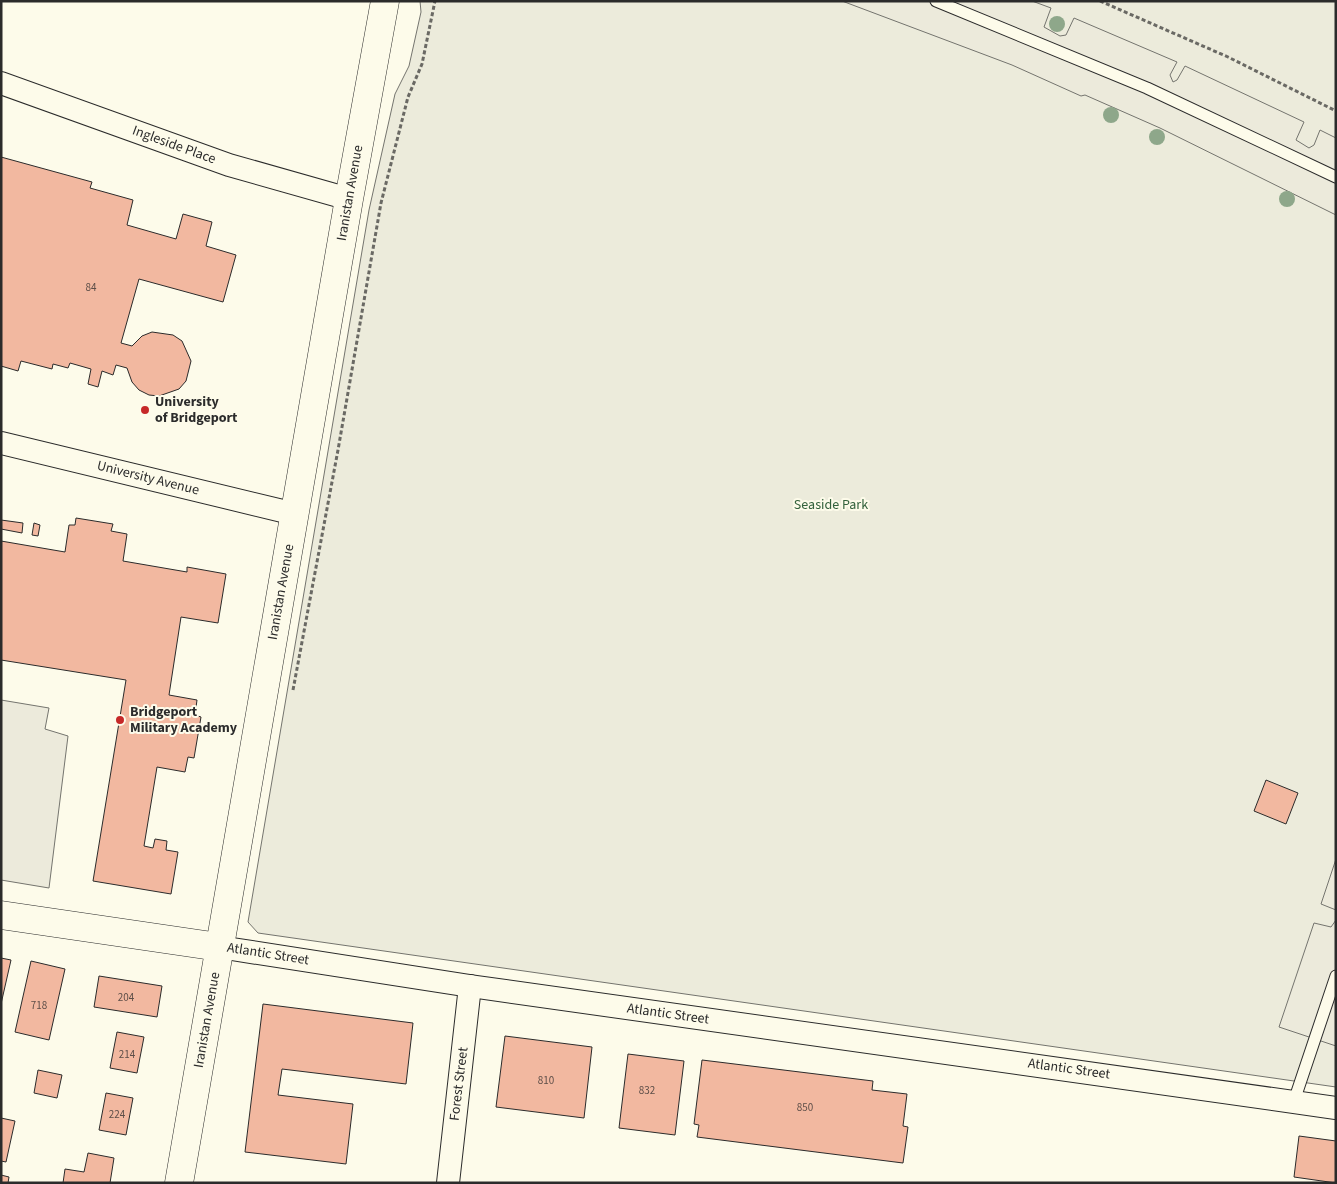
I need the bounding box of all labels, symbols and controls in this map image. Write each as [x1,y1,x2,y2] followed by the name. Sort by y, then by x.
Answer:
[130,121,218,169] street label: Ingleside Place
[332,143,368,243] street label: Iranistan Avenue
[86,280,97,295] house number: 84
[155,392,238,428] place label: University of Bridgeport
[139,404,151,416] marker: University of Bridgeport
[95,456,201,500] street label: University Avenue
[794,495,868,515] park label: Seaside Park
[263,542,299,642] street label: Iranistan Avenue
[130,702,238,738] place label: Bridgeport Military Academy
[114,714,126,726] marker: Bridgeport Military Academy
[226,938,311,970] street label: Atlantic Street
[189,970,225,1070] street label: Iranistan Avenue
[118,990,135,1005] house number: 204
[31,998,48,1013] house number: 718
[626,998,711,1030] street label: Atlantic Street
[445,1046,473,1122] street label: Forest Street
[119,1047,136,1062] house number: 214
[1027,1053,1112,1085] street label: Atlantic Street
[538,1073,554,1088] house number: 810
[639,1083,655,1098] house number: 832
[797,1100,813,1115] house number: 850
[109,1107,126,1122] house number: 224

